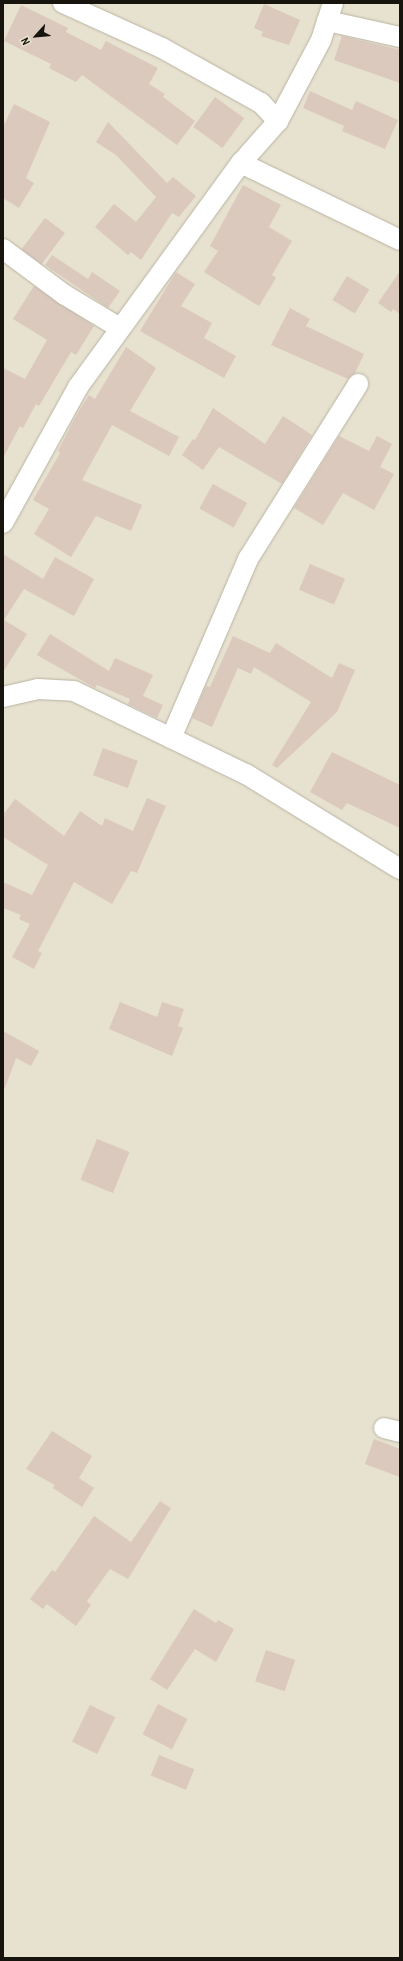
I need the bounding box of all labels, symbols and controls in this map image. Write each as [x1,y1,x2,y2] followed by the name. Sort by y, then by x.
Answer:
[16,16,56,56] north arrow
[18,35,33,48] text: N

